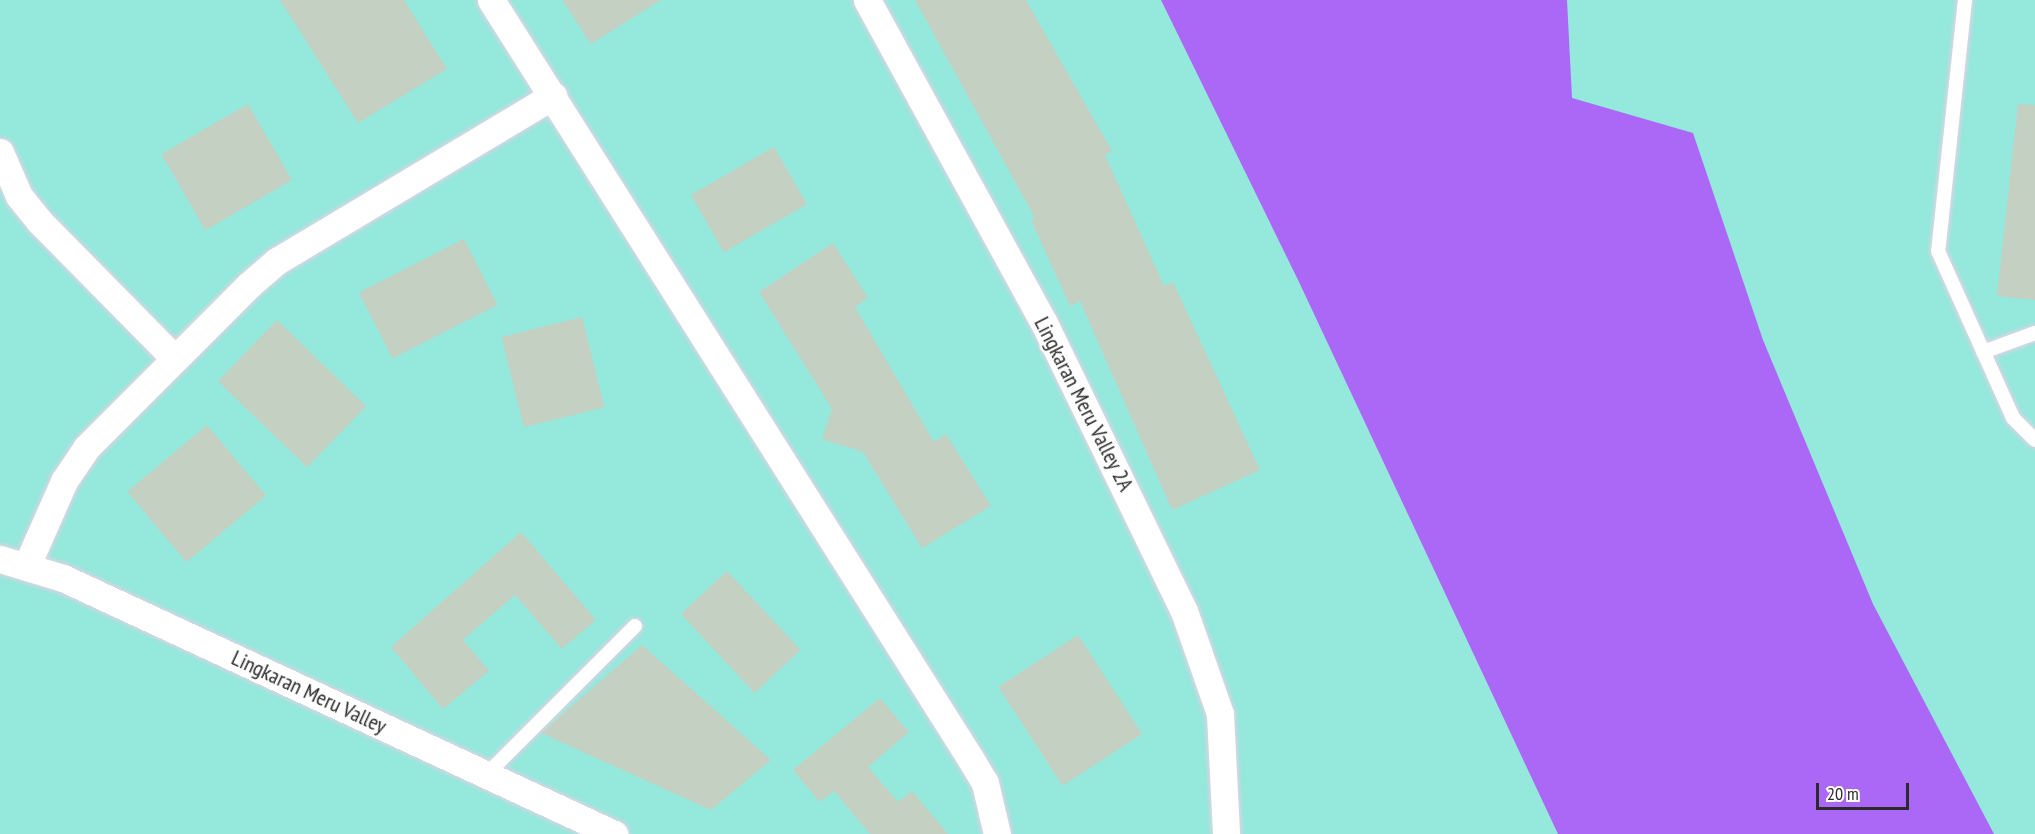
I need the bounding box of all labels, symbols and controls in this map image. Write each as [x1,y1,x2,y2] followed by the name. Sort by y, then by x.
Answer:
[1028,312,1140,496] street label: Lingkaran Meru Valley 2A
[227,644,391,740] street label: Lingkaran Meru Valley
[1819,771,1912,809] scale bar
[1827,782,1859,805] text: 20 m

